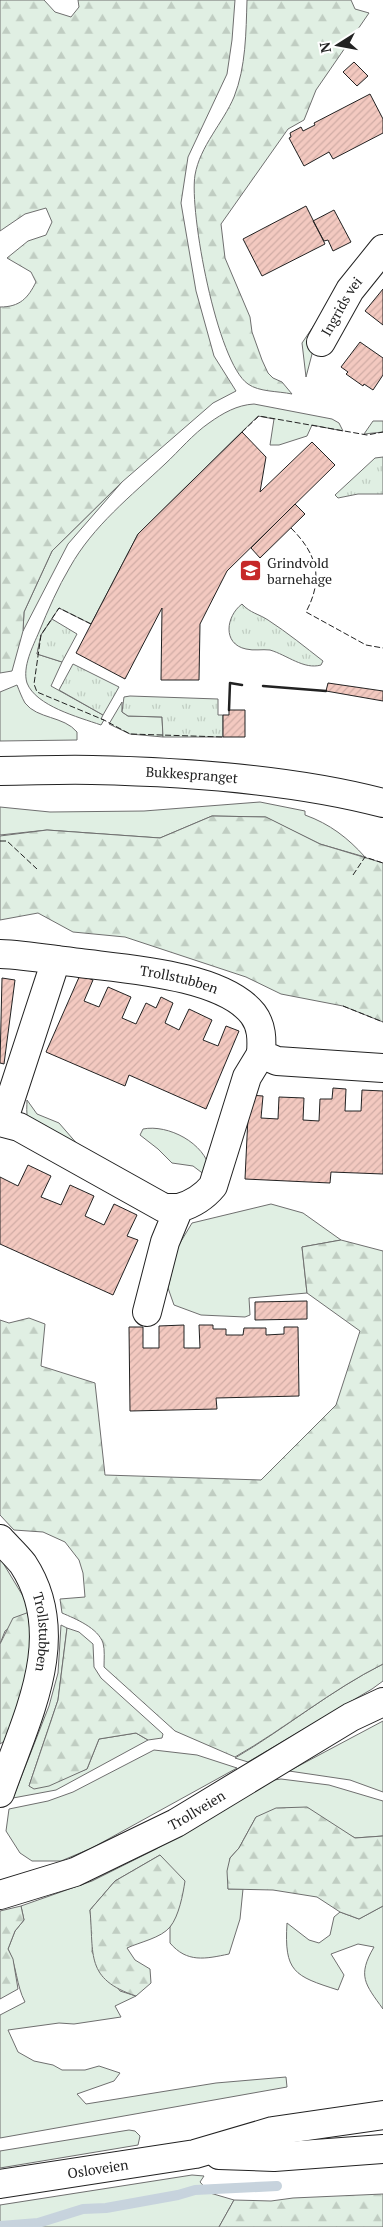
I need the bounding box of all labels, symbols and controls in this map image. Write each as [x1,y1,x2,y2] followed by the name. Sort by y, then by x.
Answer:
[313,20,363,70] north arrow
[314,40,335,55] text: N
[316,273,366,339] street label: Ingrids vei
[267,553,332,588] place label: Grindvold barnehage
[239,559,263,583] school or university icon: Grindvold barnehage
[145,762,240,787] street label: Bukkespranget
[139,961,222,998] street label: Trollstubben
[29,1590,54,1674] street label: Trollstubben
[165,1785,229,1834] street label: Trollveien
[66,2154,130,2183] street label: Osloveien

